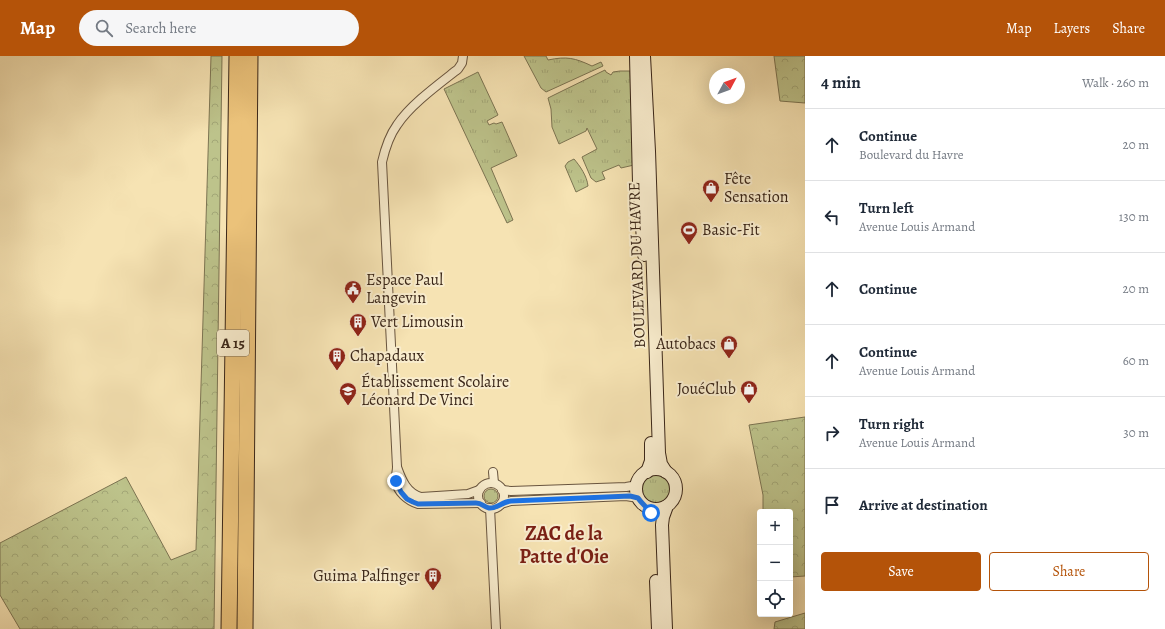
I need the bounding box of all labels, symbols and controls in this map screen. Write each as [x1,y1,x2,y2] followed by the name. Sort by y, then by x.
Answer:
[79,10,359,46] search box
[20,15,55,41] text: Map
[93,17,115,39] icon: search
[125,18,197,38] text: Search here
[1006,19,1032,38] text: Map
[1054,19,1090,38] text: Layers
[1112,19,1145,38] text: Share
[709,68,745,104] north arrow
[821,71,861,94] text: 4 min
[1082,74,1149,91] text: Walk · 260 m
[859,126,917,146] text: Continue
[821,134,843,156] icon: ahead
[1123,136,1149,153] text: 20 m
[859,146,964,163] text: Boulevard du Havre
[724,168,789,208] place label: Fête Sensation
[701,178,721,203] shop icon: Fête Sensation
[623,182,651,348] street label: BOULEVARD DU HAVRE
[859,198,914,218] text: Turn left
[821,206,843,228] icon: left
[1119,208,1149,225] text: 130 m
[859,218,975,235] text: Avenue Louis Armand
[702,219,760,241] place label: Basic-Fit
[679,220,699,245] sports icon: Basic-Fit
[366,269,443,309] place label: Espace Paul Langevin
[821,278,843,300] icon: ahead
[343,279,363,304] public building icon: Espace Paul Langevin
[859,279,917,299] text: Continue
[1123,280,1149,297] text: 20 m
[370,311,464,333] place label: Vert Limousin
[348,312,368,337] building icon: Vert Limousin
[217,330,249,356] road number: A 15
[655,333,716,355] place label: Autobacs
[719,334,739,359] shop icon: Autobacs
[859,342,917,362] text: Continue
[350,345,425,367] place label: Chapadaux
[327,346,347,371] building icon: Chapadaux
[821,350,843,372] icon: ahead
[1123,352,1149,369] text: 60 m
[859,362,975,379] text: Avenue Louis Armand
[361,371,509,411] place label: Établissement Scolaire Léonard De Vinci
[677,378,736,400] place label: JouéClub
[739,379,759,404] shop icon: JouéClub
[338,381,358,406] school or university icon: Établissement Scolaire Léonard De Vinci
[859,414,924,434] text: Turn right
[821,422,843,444] icon: right
[1123,424,1149,441] text: 30 m
[859,434,975,451] text: Avenue Louis Armand
[387,472,405,490] route end
[821,494,843,516] icon: arrive
[859,495,988,515] text: Arrive at destination
[642,504,660,522] route start
[757,509,793,617] map controls
[757,509,793,545] button: +
[519,520,609,570] district label: ZAC de la Patte d'Oie
[757,545,793,581] button: −
[821,552,981,591] button: Save
[989,552,1149,591] button: Share
[313,565,420,587] place label: Guima Palfinger
[423,566,443,591] building icon: Guima Palfinger
[757,581,793,617] button: locate

